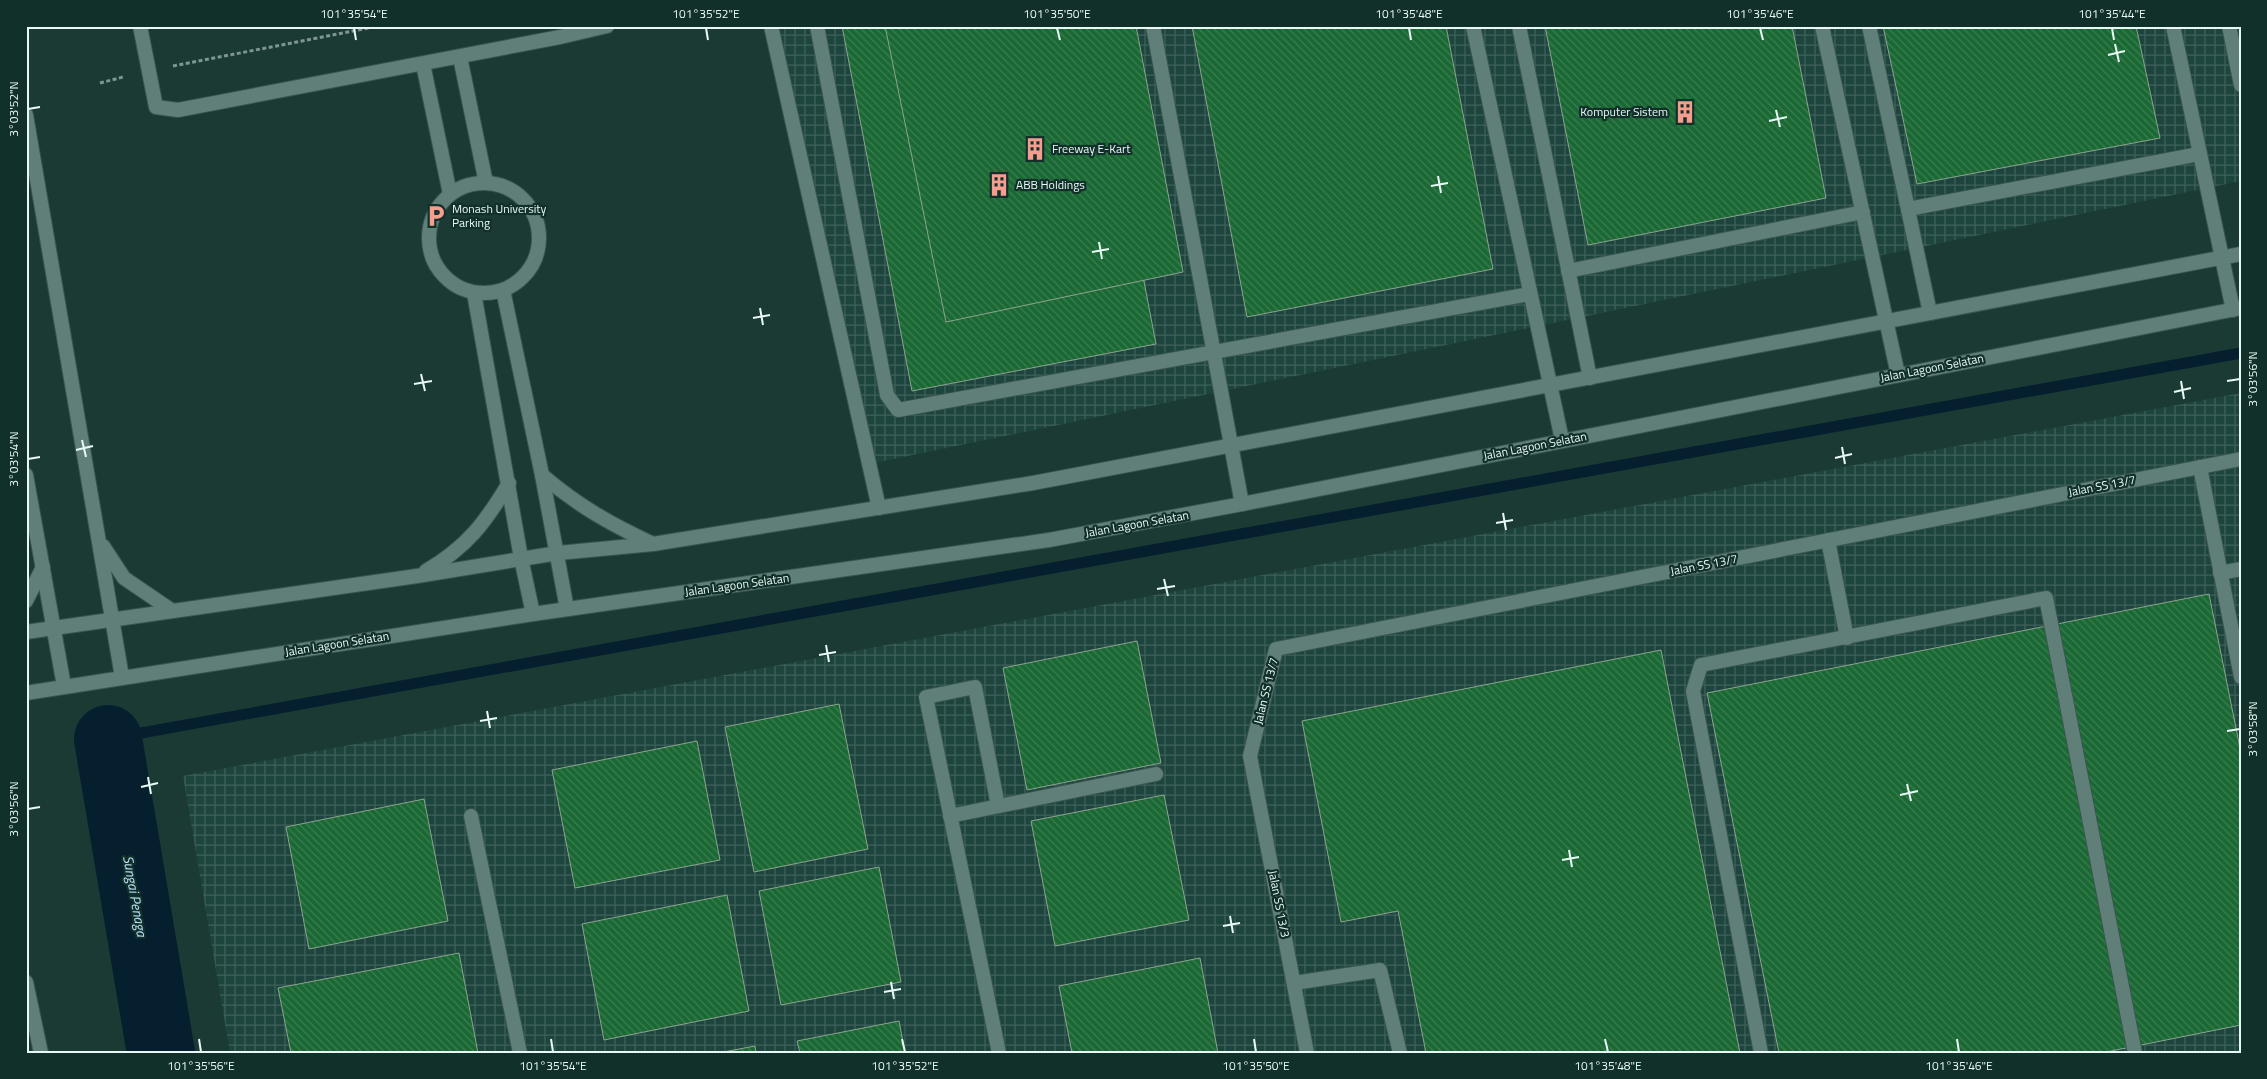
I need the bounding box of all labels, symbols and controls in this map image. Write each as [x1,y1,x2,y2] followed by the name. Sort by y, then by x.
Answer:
[320,4,388,23] text: 101°35'54"E
[672,4,740,23] text: 101°35'52"E
[1023,4,1091,23] text: 101°35'50"E
[1375,4,1443,23] text: 101°35'48"E
[1726,4,1794,23] text: 101°35'46"E
[2078,4,2146,23] text: 101°35'44"E
[4,81,23,137] text: 3°03'52"N
[1672,99,1698,125] building icon: Komputer Sistem
[1580,102,1668,121] place label: Komputer Sistem
[1022,136,1048,162] building icon: Freeway E-Kart
[1052,139,1131,158] place label: Freeway E-Kart
[986,172,1012,198] building icon: ABB Holdings
[1016,175,1085,194] place label: ABB Holdings
[452,199,547,232] place label: Monash University Parking
[423,203,449,229] parking icon: Monash University Parking
[1879,348,1985,387] street label: Jalan Lagoon Selatan
[2243,351,2262,407] text: 3°03'56"N
[1482,426,1588,465] street label: Jalan Lagoon Selatan
[4,431,23,487] text: 3°03'54"N
[2067,470,2137,501] street label: Jalan SS 13/7
[1084,505,1190,542] street label: Jalan Lagoon Selatan
[1669,549,1739,580] street label: Jalan SS 13/7
[684,568,790,601] street label: Jalan Lagoon Selatan
[284,626,390,661] street label: Jalan Lagoon Selatan
[1248,656,1283,726] street label: Jalan SS 13/7
[2243,701,2262,757] text: 3°03'58"N
[4,781,23,837] text: 3°03'56"N
[118,854,153,939] water label: Sungai Penaga
[1264,869,1295,939] street label: Jalan SS 13/3
[167,1056,235,1075] text: 101°35'56"E
[519,1056,587,1075] text: 101°35'54"E
[871,1056,939,1075] text: 101°35'52"E
[1222,1056,1290,1075] text: 101°35'50"E
[1574,1056,1642,1075] text: 101°35'48"E
[1925,1056,1993,1075] text: 101°35'46"E

